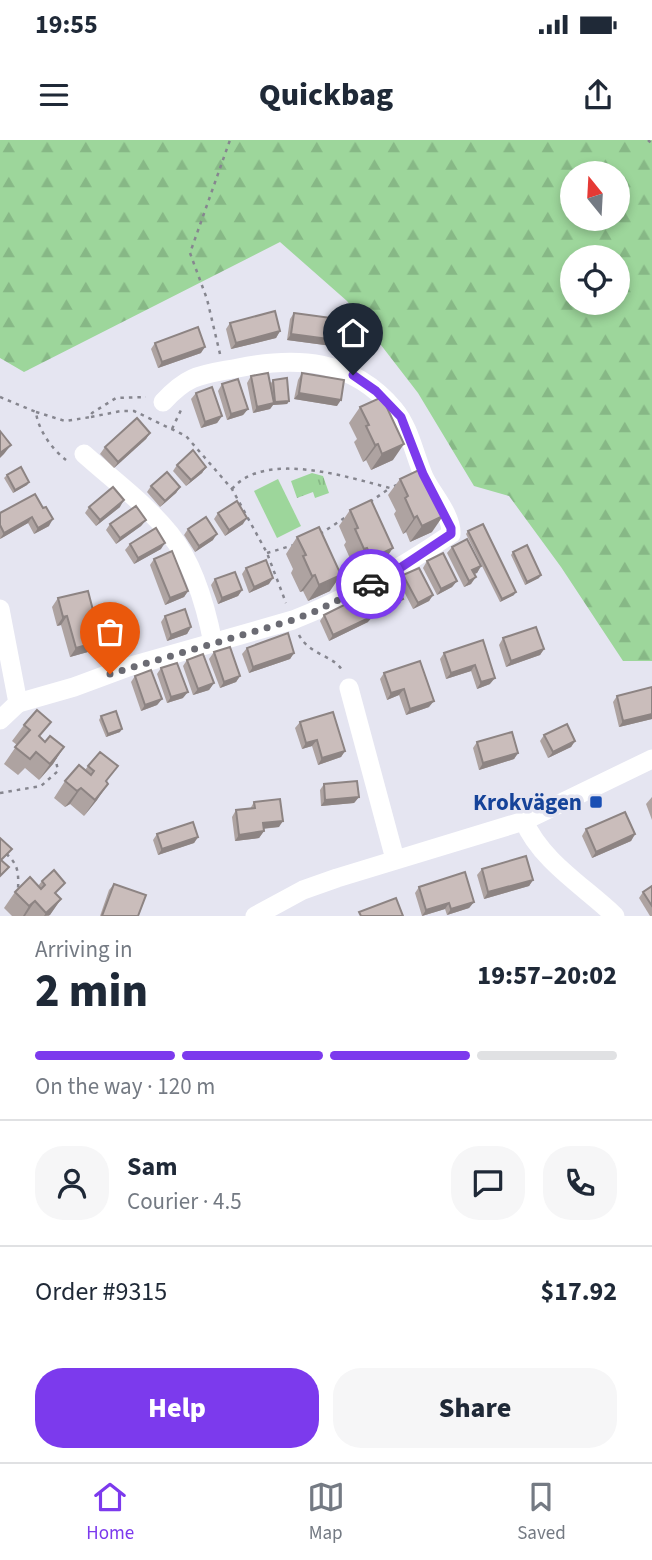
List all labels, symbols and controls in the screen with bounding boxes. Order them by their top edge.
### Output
text: 19:55 [35,6,98,43]
text: Quickbag [259,72,393,118]
icon: menu [35,76,73,114]
icon: share [579,76,617,114]
north arrow [560,161,630,231]
map controls [560,161,630,315]
button: locate [560,245,630,315]
pin [323,303,383,375]
icon: home [334,314,372,352]
courier [336,549,406,619]
icon: car [352,565,390,603]
pin [80,602,140,674]
icon: bag [91,613,129,651]
place label: Krokvägen [473,786,582,819]
marker: Krokvägen [588,794,604,810]
text: Arriving in [35,933,133,966]
text: 19:57–20:02 [477,957,617,994]
text: 2 min [35,959,148,1024]
text: On the way · 120 m [35,1070,215,1103]
button: person [35,1146,109,1220]
button: chat [451,1146,525,1220]
button: phone [543,1146,617,1220]
text: Sam [127,1148,177,1185]
text: Courier · 4.5 [127,1185,242,1218]
text: Order #9315 [35,1273,167,1310]
text: $17.92 [541,1273,617,1310]
button: Help [35,1368,319,1448]
button: Share [333,1368,617,1448]
tab: Home [86,1478,134,1547]
tab: Map [307,1478,345,1547]
tab: Saved [517,1478,566,1547]

